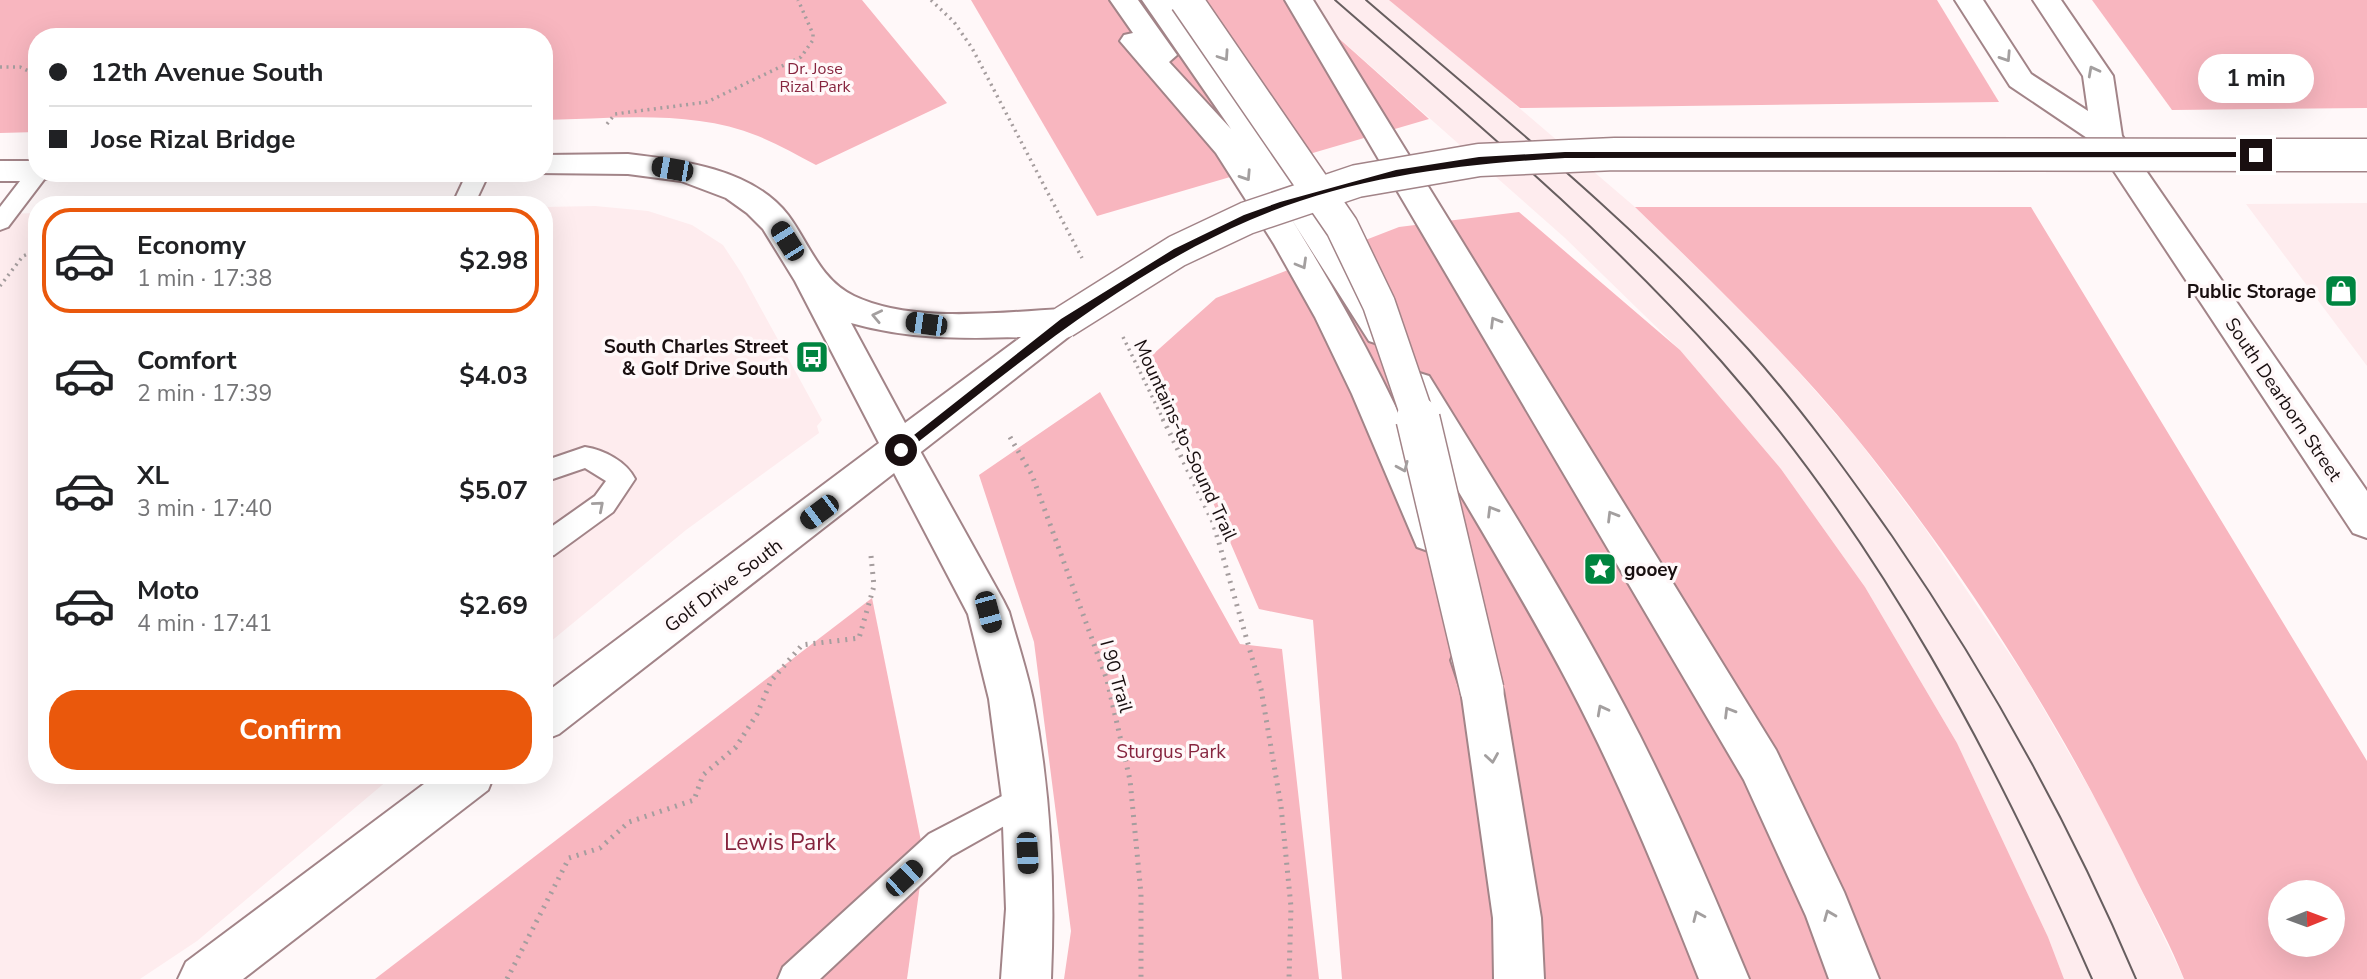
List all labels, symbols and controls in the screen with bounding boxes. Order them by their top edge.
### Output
one-way arrow [1216,48,1228,61]
one-way arrow [1997,50,2010,63]
callout: 1 min [2198,54,2314,102]
text: 12th Avenue South [91,55,324,90]
park label: Dr. Jose Rizal Park [779,58,852,98]
text: 1 min [2226,63,2286,94]
one-way arrow [2088,66,2102,79]
text: Jose Rizal Bridge [91,122,295,157]
route end [2240,139,2272,171]
car [650,155,695,183]
one-way arrow [1238,168,1251,181]
car [767,218,808,264]
text: Economy [137,228,246,263]
icon: car [53,229,116,292]
text: $2.98 [459,243,528,278]
one-way arrow [1294,256,1307,269]
text: 1 min · 17:38 [137,263,272,294]
shop icon: Public Storage [2322,272,2360,310]
place label: Public Storage [2187,279,2316,305]
one-way arrow [871,310,883,325]
car [904,311,949,337]
street label: South Dearborn Street [2219,313,2348,487]
one-way arrow [1490,316,1503,329]
place label: South Charles Street & Golf Drive South [604,334,789,382]
street label: Mountains-to-Sound Trail [1127,336,1243,545]
bus stop icon: South Charles Street & Golf Drive South [793,338,831,376]
text: Comfort [137,343,237,378]
icon: car [53,344,116,407]
text: $4.03 [459,358,528,393]
text: 2 min · 17:39 [137,378,272,409]
route start [885,434,917,466]
text: XL [137,458,169,493]
icon: car [53,459,116,522]
one-way arrow [1395,460,1409,473]
text: $5.07 [459,473,528,508]
car [796,491,843,533]
text: 3 min · 17:40 [137,493,272,524]
one-way arrow [591,502,604,514]
one-way arrow [1487,505,1500,518]
one-way arrow [1608,511,1621,524]
street label: Golf Drive South [659,533,788,639]
place icon: gooey [1581,550,1619,588]
place label: gooey [1624,557,1679,583]
text: Moto [137,573,199,608]
icon: car [53,574,116,637]
text: $2.69 [459,588,528,623]
car [973,589,1004,635]
text: 4 min · 17:41 [137,608,272,639]
street label: I 90 Trail [1093,637,1139,716]
button: Confirm [49,690,532,770]
one-way arrow [1597,704,1610,717]
one-way arrow [1724,706,1737,719]
park label: Sturgus Park [1116,739,1226,765]
one-way arrow [1484,752,1499,764]
park label: Lewis Park [724,827,837,858]
car [1016,831,1039,875]
car [882,856,927,900]
north arrow [2268,880,2345,957]
map controls [2268,880,2345,957]
one-way arrow [1824,910,1838,922]
one-way arrow [1692,911,1706,923]

